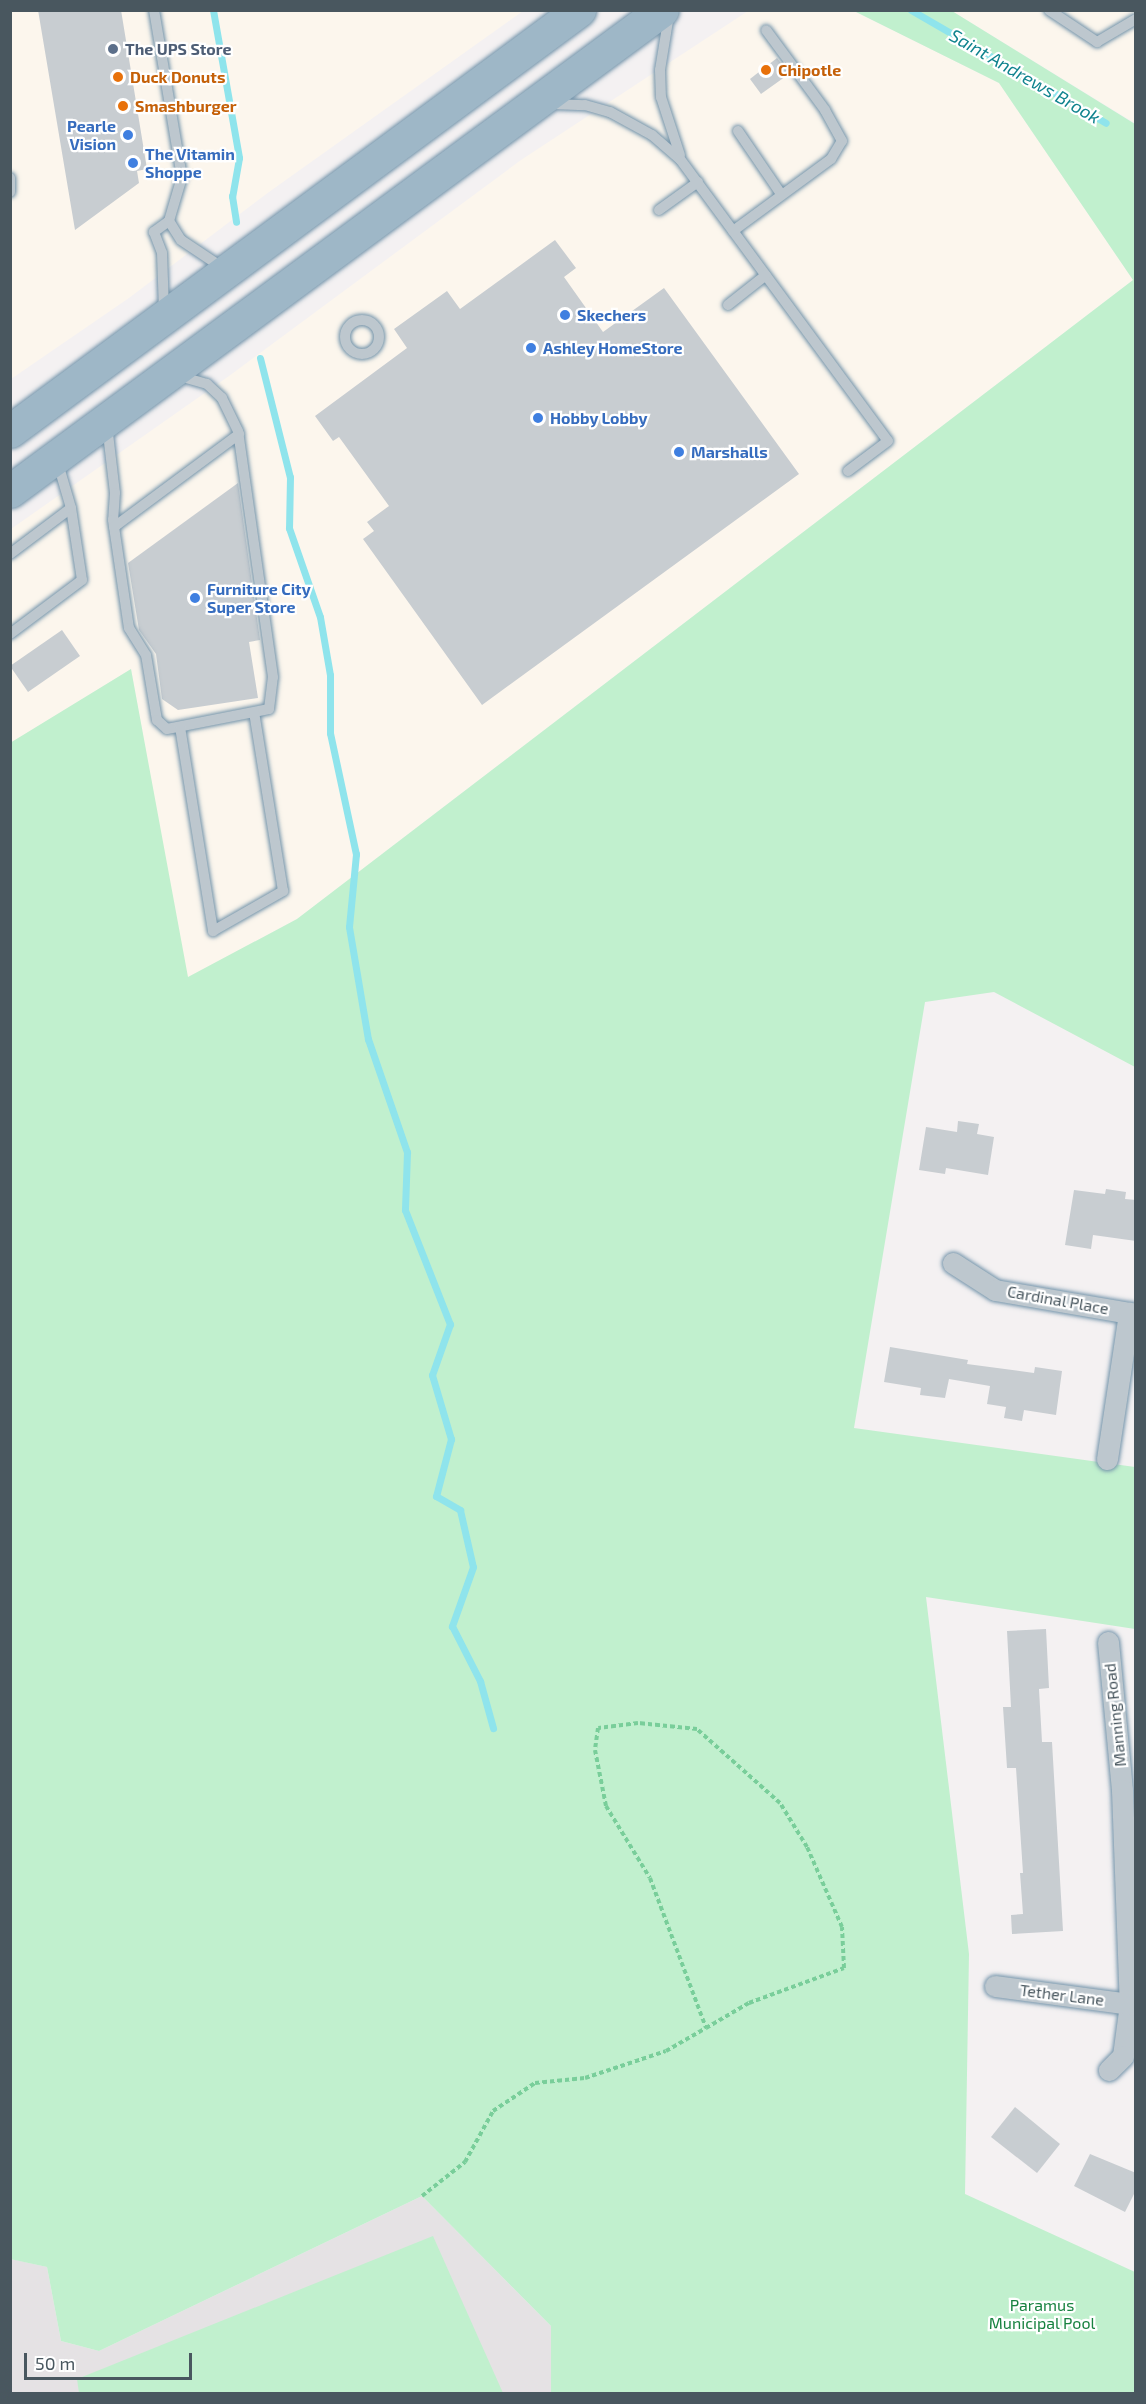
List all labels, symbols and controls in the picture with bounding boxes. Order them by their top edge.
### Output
water label: Saint Andrews Brook [946,24,1104,128]
place label: The UPS Store [125,39,231,59]
marker: The UPS Store [106,42,120,56]
place label: Chipotle [778,60,841,80]
marker: Chipotle [759,63,773,77]
place label: Duck Donuts [130,67,225,87]
marker: Duck Donuts [111,70,125,84]
place label: Smashburger [135,96,237,116]
marker: Smashburger [116,99,130,113]
place label: Pearle Vision [67,116,116,154]
marker: Pearle Vision [121,128,135,142]
place label: The Vitamin Shoppe [145,144,235,182]
marker: The Vitamin Shoppe [126,156,140,170]
place label: Skechers [577,305,646,325]
marker: Skechers [558,308,572,322]
place label: Ashley HomeStore [543,338,683,358]
marker: Ashley HomeStore [524,341,538,355]
place label: Hobby Lobby [550,408,648,428]
marker: Hobby Lobby [531,411,545,425]
place label: Marshalls [691,442,768,462]
marker: Marshalls [672,445,686,459]
place label: Furniture City Super Store [207,579,311,617]
marker: Furniture City Super Store [188,591,202,605]
street label: Cardinal Place [1006,1282,1110,1318]
street label: Manning Road [1100,1662,1130,1768]
street label: Tether Lane [1019,1980,1105,2010]
park label: Paramus Municipal Pool [989,2295,1095,2333]
scale bar [27,2341,195,2379]
text: 50 m [35,2352,75,2374]

